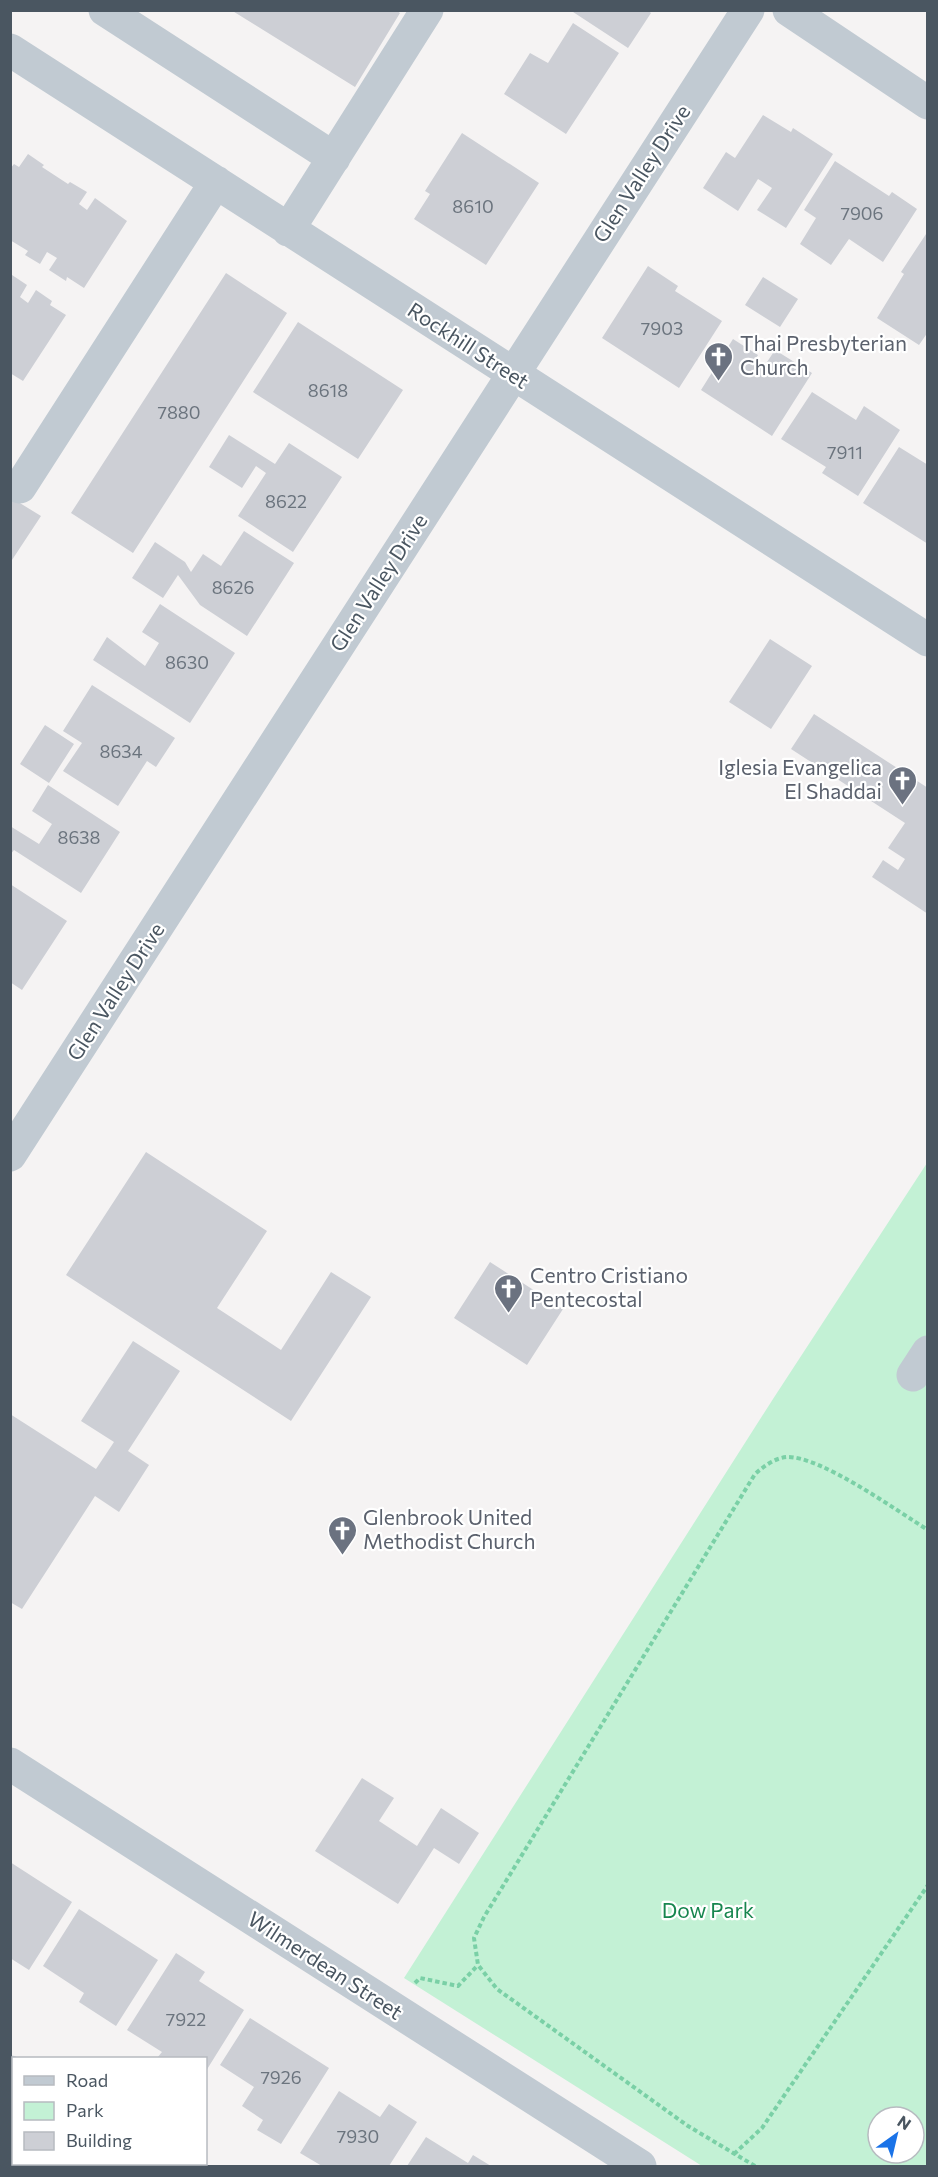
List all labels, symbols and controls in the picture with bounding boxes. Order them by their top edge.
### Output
street label: Glen Valley Drive [587,100,695,247]
house number: 8610 [452,195,494,217]
house number: 7906 [840,202,884,224]
street label: Rockhill Street [404,296,534,393]
house number: 7903 [641,317,683,339]
place label: Thai Presbyterian Church [740,330,907,379]
church icon: Thai Presbyterian Church [703,340,735,382]
house number: 8618 [308,379,348,401]
house number: 7880 [157,401,201,423]
house number: 7911 [827,441,863,463]
house number: 8622 [265,490,307,512]
street label: Glen Valley Drive [324,509,432,656]
house number: 8626 [212,576,254,598]
house number: 8630 [165,651,209,673]
house number: 8634 [100,740,143,762]
place label: Iglesia Evangelica El Shaddai [718,754,882,803]
church icon: Iglesia Evangelica El Shaddai [887,764,919,806]
house number: 8638 [58,826,101,848]
street label: Glen Valley Drive [61,918,169,1065]
place label: Centro Cristiano Pentecostal [530,1262,688,1311]
church icon: Centro Cristiano Pentecostal [493,1272,525,1314]
place label: Glenbrook United Methodist Church [363,1504,535,1553]
church icon: Glenbrook United Methodist Church [326,1514,358,1556]
park label: Dow Park [662,1897,754,1922]
street label: Wilmerdean Street [244,1905,408,2024]
house number: 7922 [166,2008,206,2030]
legend [12,2057,207,2165]
house number: 7926 [260,2066,302,2088]
text: Road [66,2069,108,2091]
text: Park [66,2099,104,2121]
north arrow [866,2105,926,2165]
text: N [894,2111,915,2133]
house number: 7930 [337,2125,379,2147]
text: Building [66,2129,132,2151]

